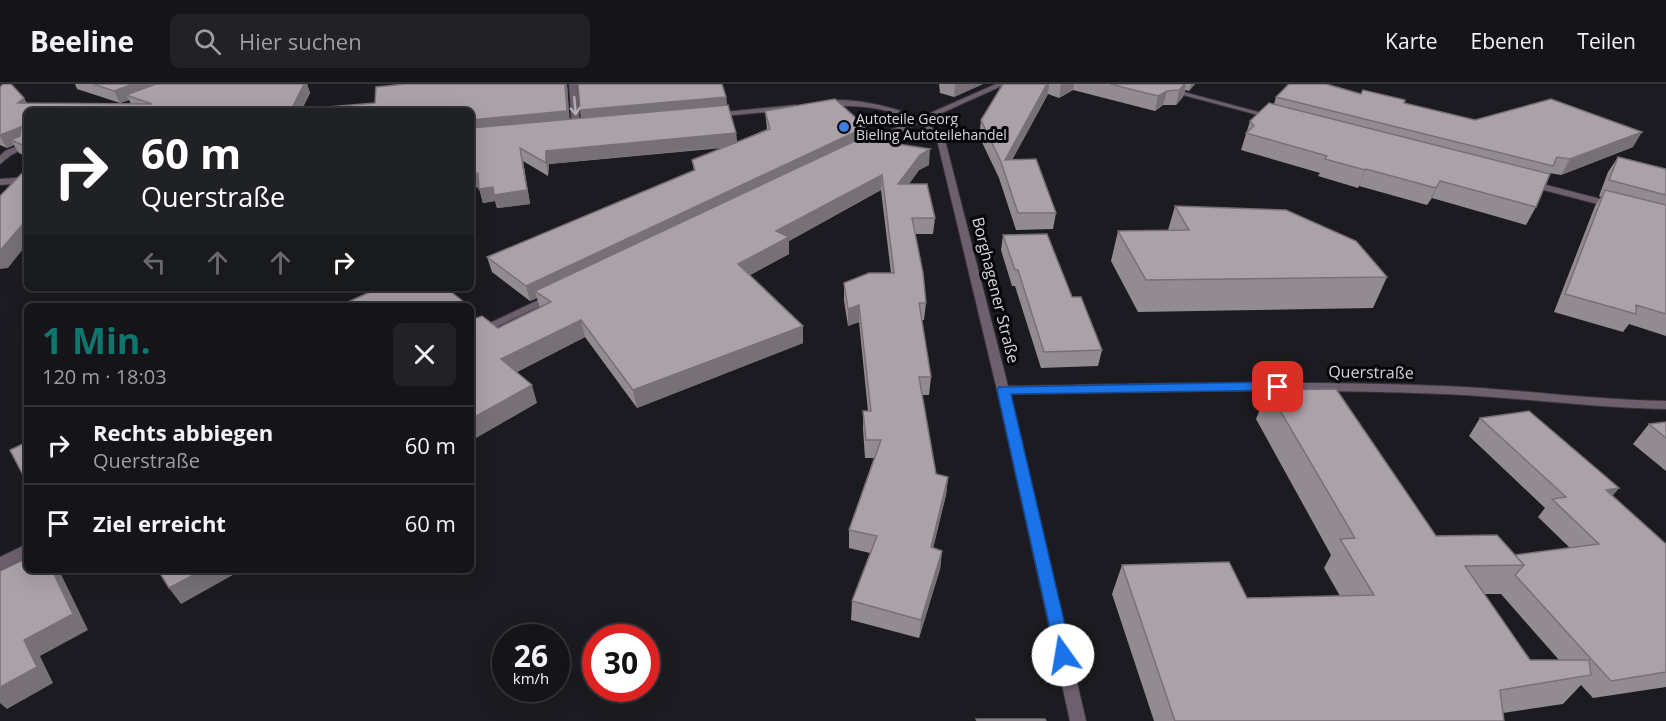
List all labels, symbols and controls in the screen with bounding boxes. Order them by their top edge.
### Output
search box [170,14,590,68]
text: Beeline [30,22,134,60]
icon: search [191,25,224,58]
text: Hier suchen [239,26,362,56]
text: Karte [1385,27,1438,55]
text: Ebenen [1471,27,1544,55]
text: Teilen [1577,27,1636,55]
one-way arrow [569,95,580,115]
place label: Autoteile Georg Bieling Autoteilehandel [856,109,1007,144]
marker: Autoteile Georg Bieling Autoteilehandel [837,120,851,134]
text: 60 m [141,124,241,181]
icon: right [42,132,120,210]
text: Querstraße [141,178,285,215]
street label: Borghagener Straße [967,215,1025,365]
icon: left [138,246,171,279]
icon: ahead [201,246,234,279]
icon: ahead [264,246,297,279]
icon: right [327,246,360,279]
text: 1 Min. [42,316,151,365]
button: close [393,323,456,386]
street label: Querstraße [1328,360,1414,384]
pin [1252,361,1303,412]
text: 120 m · 18:03 [42,363,167,390]
icon: arrive [1261,370,1294,403]
text: Rechts abbiegen [93,417,273,447]
icon: right [42,429,75,462]
text: 60 m [405,430,456,460]
text: Querstraße [93,447,200,474]
icon: arrive [42,507,75,540]
text: Ziel erreicht [93,508,226,538]
text: 60 m [405,508,456,538]
position arrow [1031,623,1095,687]
speed limit sign: 30 [582,624,660,702]
text: 26 [514,635,548,676]
text: km/h [513,668,549,688]

